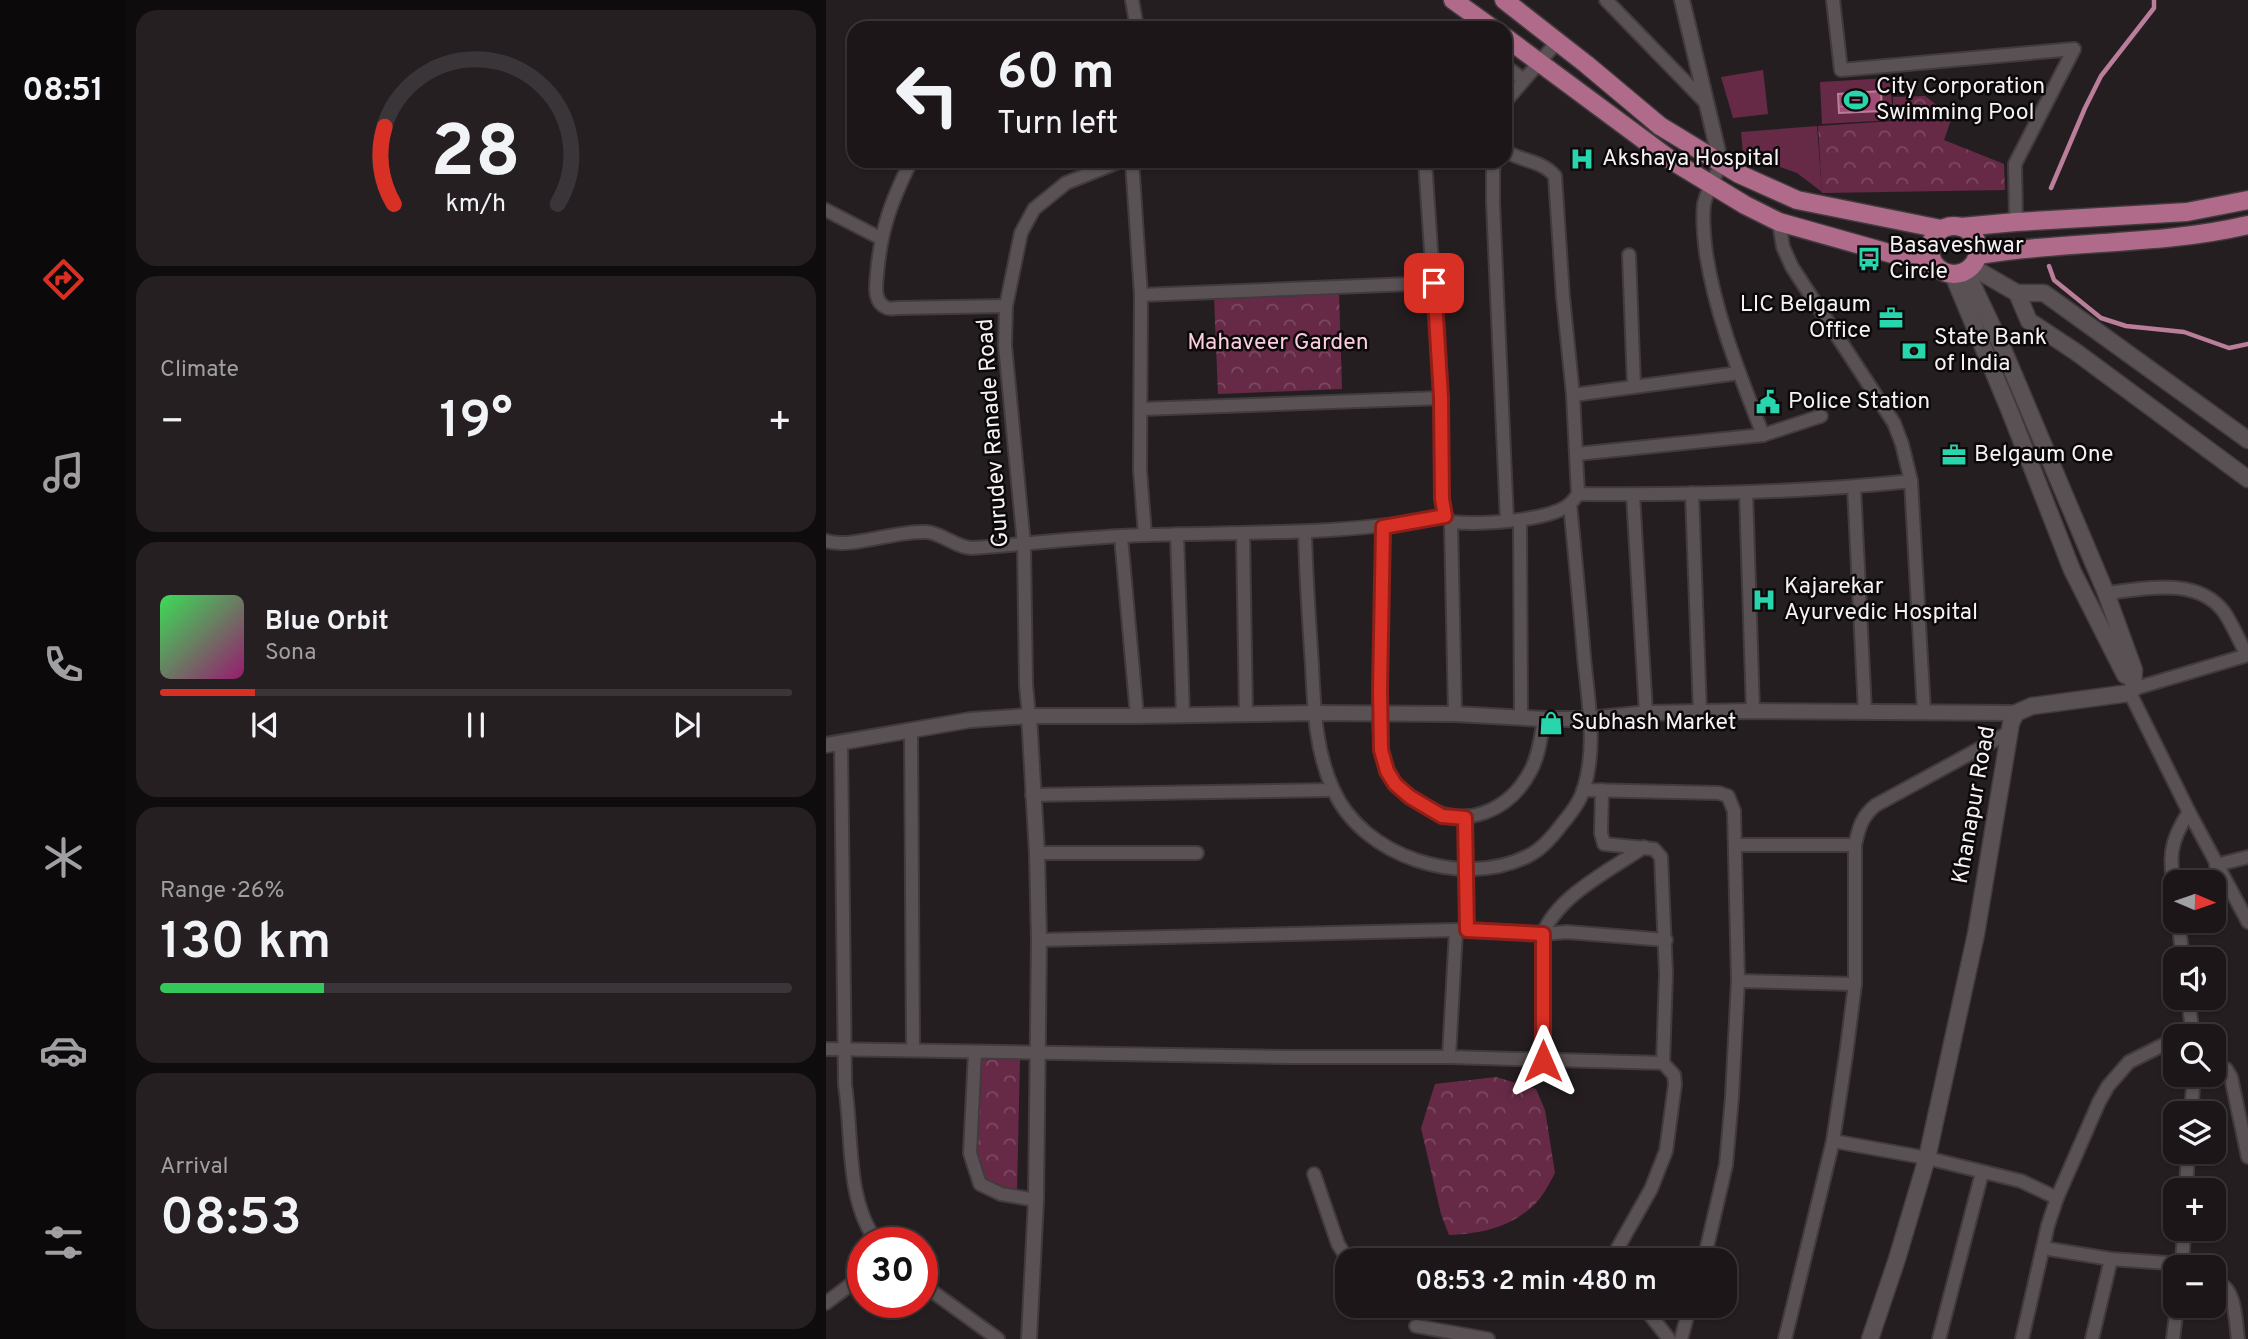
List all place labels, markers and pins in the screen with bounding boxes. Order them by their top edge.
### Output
place label: City Corporation Swimming Pool [1876,73,2045,128]
sports icon: City Corporation Swimming Pool [1842,86,1870,114]
hospital icon: Akshaya Hospital [1568,145,1596,173]
place label: Akshaya Hospital [1602,145,1779,174]
place label: Basaveshwar Circle [1889,232,2024,287]
bus stop icon: Basaveshwar Circle [1855,245,1883,273]
pin [1404,253,1464,313]
place label: LIC Belgaum Office [1740,291,1871,346]
office icon: LIC Belgaum Office [1877,304,1905,332]
place label: State Bank of India [1934,324,2047,379]
bank icon: State Bank of India [1900,337,1928,365]
public building icon: Police Station [1754,388,1782,416]
place label: Police Station [1788,388,1930,417]
office icon: Belgaum One [1940,441,1968,469]
place label: Belgaum One [1974,441,2113,470]
place label: Kajarekar Ayurvedic Hospital [1784,573,1978,628]
hospital icon: Kajarekar Ayurvedic Hospital [1750,586,1778,614]
shop icon: Subhash Market [1537,709,1565,737]
place label: Subhash Market [1571,709,1736,738]

